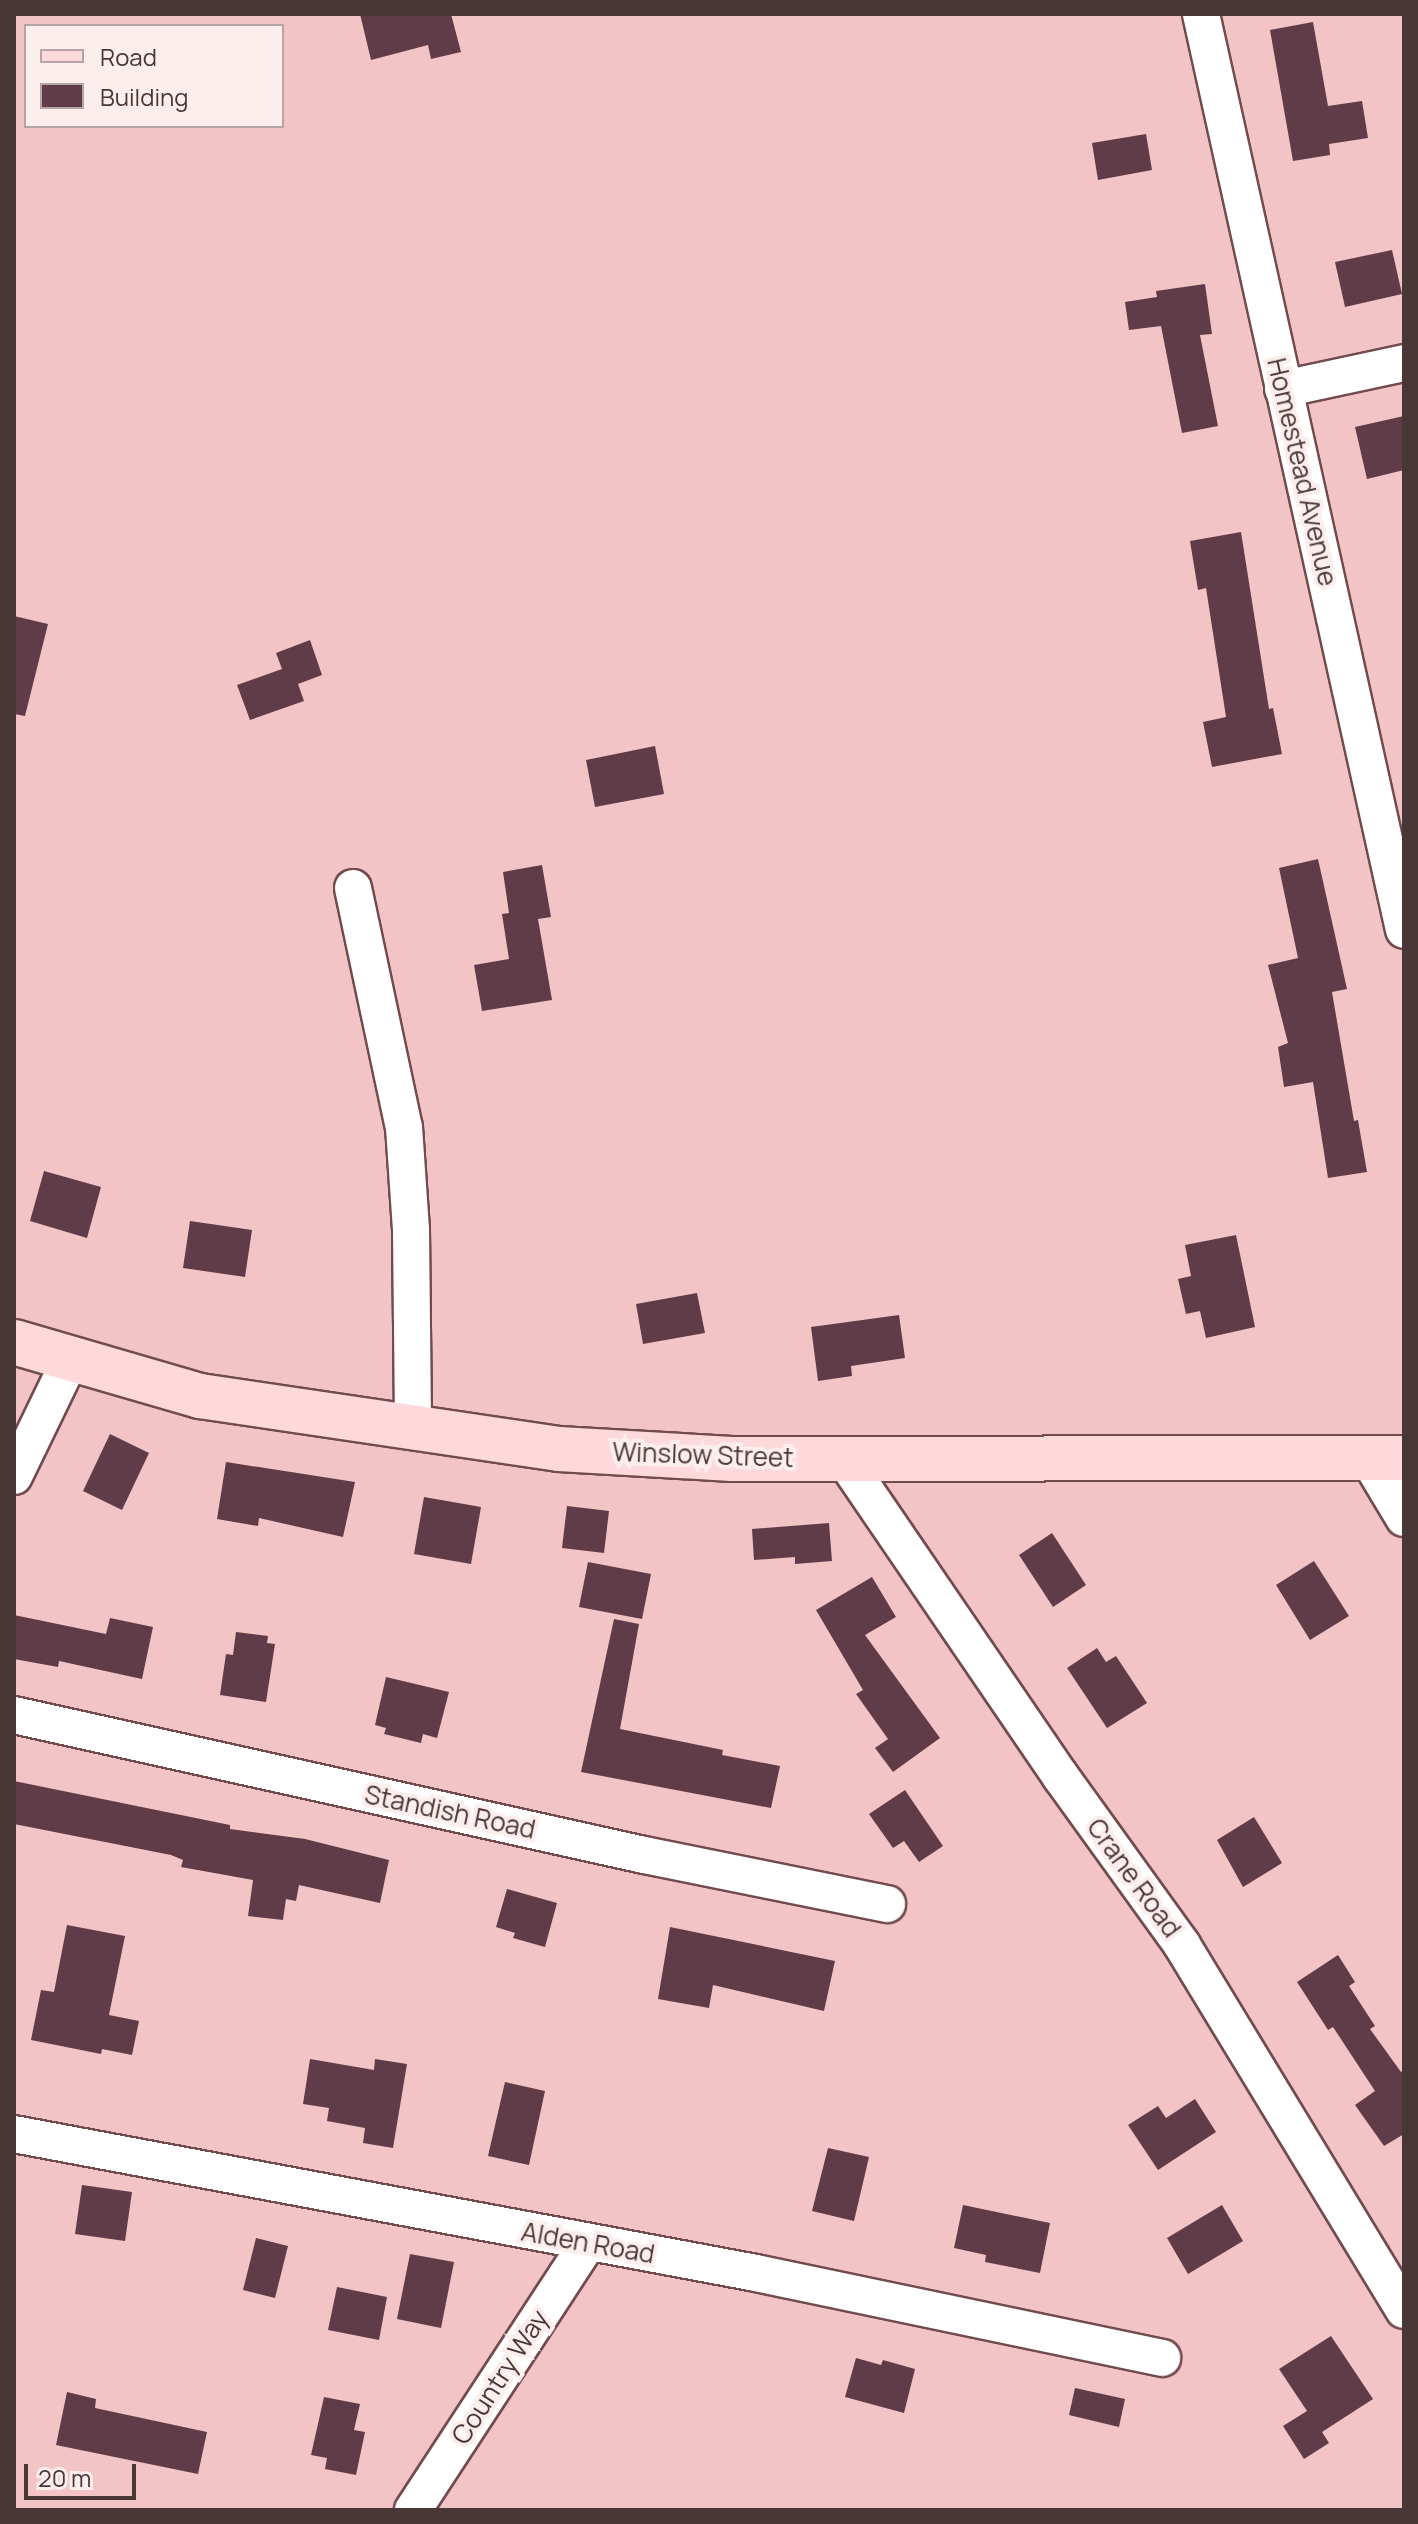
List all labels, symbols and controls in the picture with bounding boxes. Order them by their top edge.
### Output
legend [24,24,284,128]
text: Road [100,40,157,73]
text: Building [100,80,188,113]
street label: Homestead Avenue [1261,355,1343,589]
street label: Winslow Street [612,1436,794,1474]
street label: Standish Road [362,1779,538,1845]
street label: Crane Road [1080,1812,1188,1944]
street label: Alden Road [519,2216,657,2270]
street label: Country Way [445,2304,555,2450]
scale bar [28,2448,140,2498]
text: 20 m [38,2461,91,2494]

